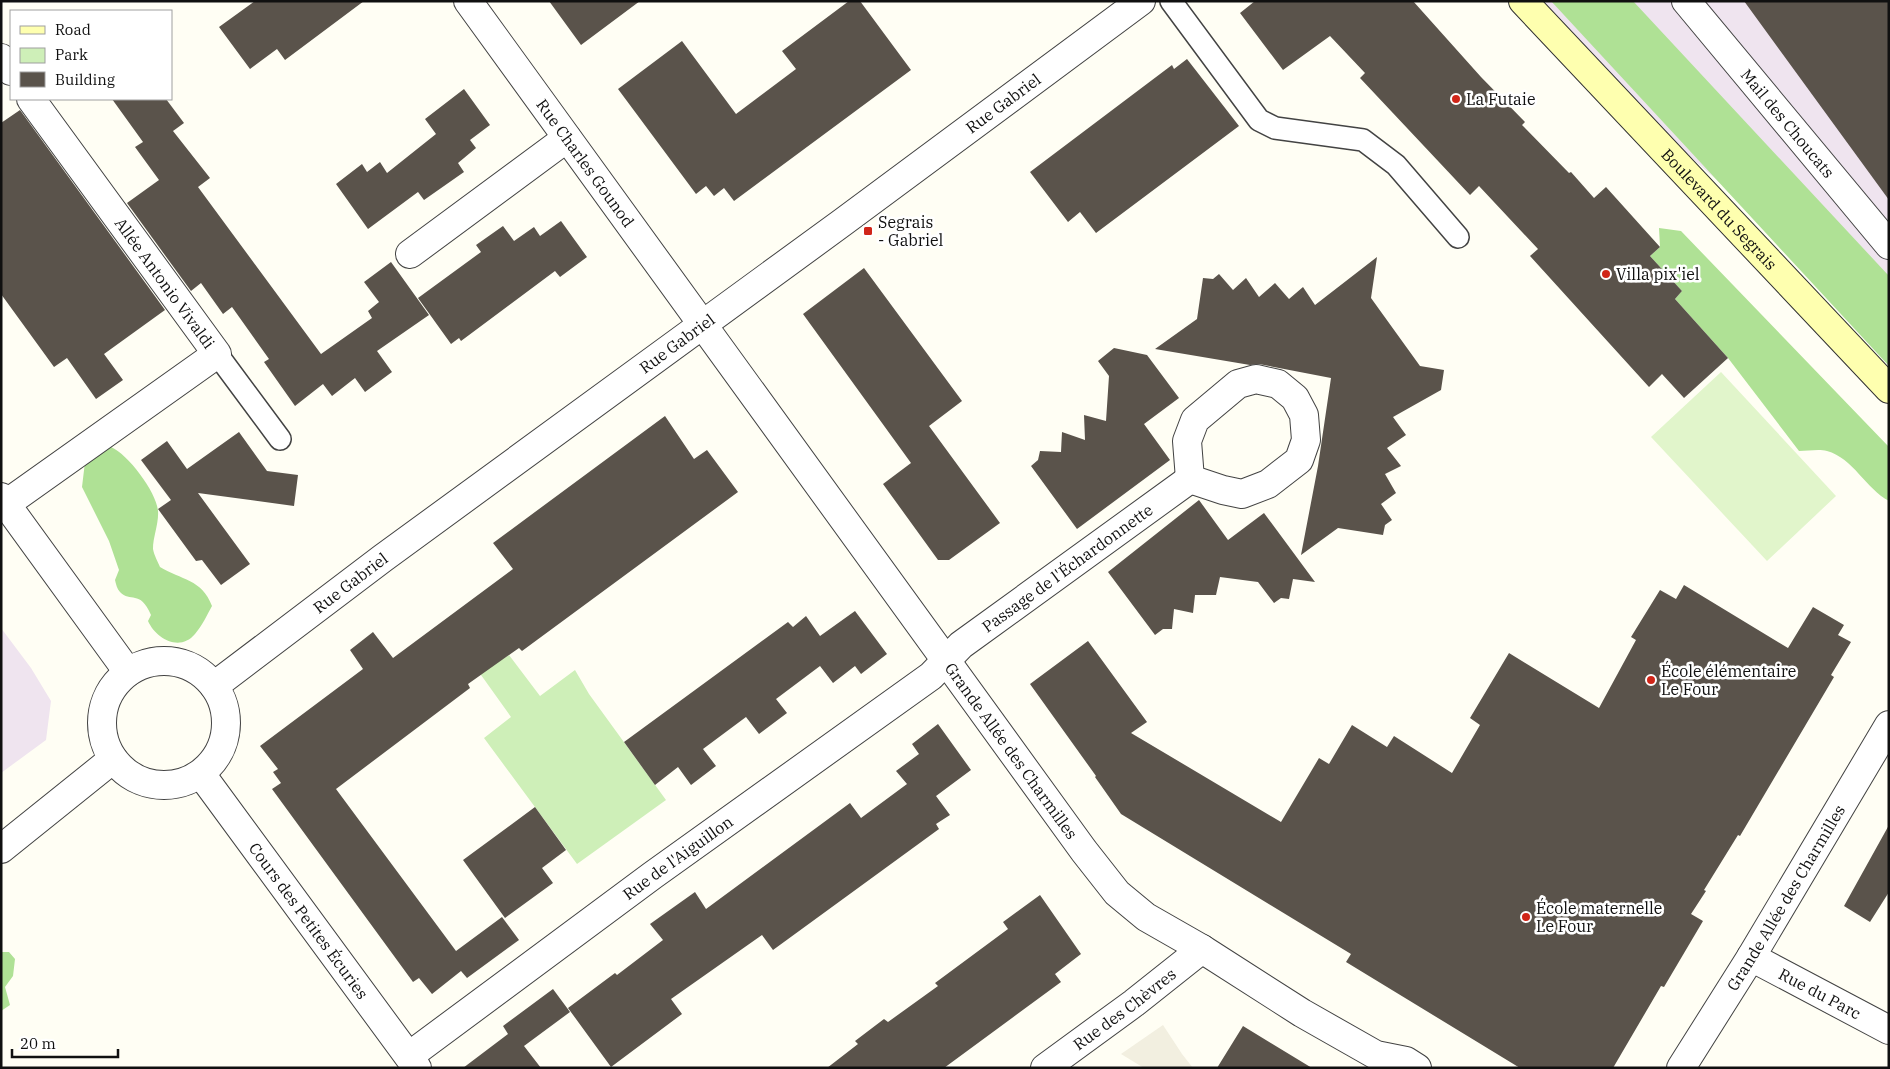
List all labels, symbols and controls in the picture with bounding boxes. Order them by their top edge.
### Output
legend [10,10,172,100]
text: Road [55,20,91,39]
text: Park [55,45,88,64]
street label: Mail des Choucats [1737,65,1839,182]
street label: Rue Gabriel [962,69,1045,138]
text: Building [55,70,115,89]
place label: La Futaie [1466,89,1535,109]
marker: La Futaie [1450,93,1462,105]
street label: Rue Charles Gounod [532,95,639,231]
street label: Boulevard du Segrais [1657,144,1781,274]
place label: Segrais - Gabriel [878,212,944,250]
street label: Allée Antonio Vivaldi [111,214,219,352]
marker: Segrais - Gabriel [862,225,874,237]
place label: Villa pix'iel [1616,264,1700,284]
marker: Villa pix'iel [1600,268,1612,280]
street label: Rue Gabriel [635,309,719,377]
street label: Passage de l'Échardonnette [978,499,1156,637]
street label: Rue Gabriel [309,548,392,617]
street label: Grande Allée des Charmilles [941,659,1082,843]
place label: École élémentaire Le Four [1661,660,1796,699]
marker: École élémentaire Le Four [1645,674,1657,686]
street label: Grande Allée des Charmilles [1722,801,1849,994]
street label: Rue de l'Aiguillon [619,811,737,904]
street label: Cours des Petites Écuries [245,839,373,1003]
place label: École maternelle Le Four [1536,897,1662,936]
marker: École maternelle Le Four [1520,911,1532,923]
street label: Rue des Chèvres [1069,964,1180,1054]
street label: Rue du Parc [1775,964,1864,1023]
scale bar [12,1026,119,1058]
text: 20 m [20,1034,56,1053]

